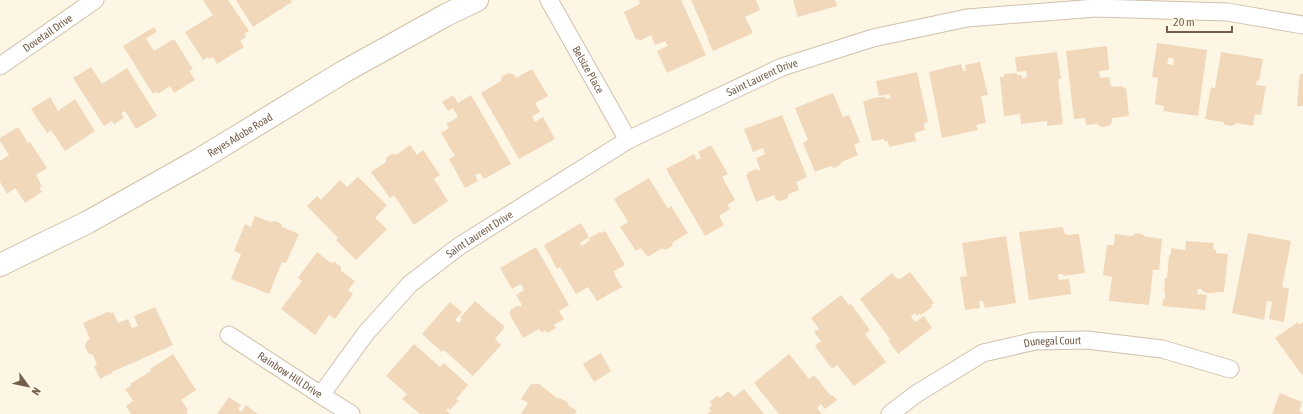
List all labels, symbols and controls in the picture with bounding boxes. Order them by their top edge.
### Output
scale bar [1167,8,1232,34]
street label: Dovetail Drive [21,12,75,54]
text: 20 m [1173,15,1195,29]
street label: Belsize Place [570,44,606,95]
street label: Saint Laurent Drive [725,56,799,98]
street label: Reyes Adobe Road [205,111,274,159]
street label: Saint Laurent Drive [444,208,515,260]
street label: Dunegal Court [1022,334,1081,349]
street label: Rainbow Hill Drive [256,349,325,400]
north arrow [8,366,48,406]
text: N [30,385,43,397]

